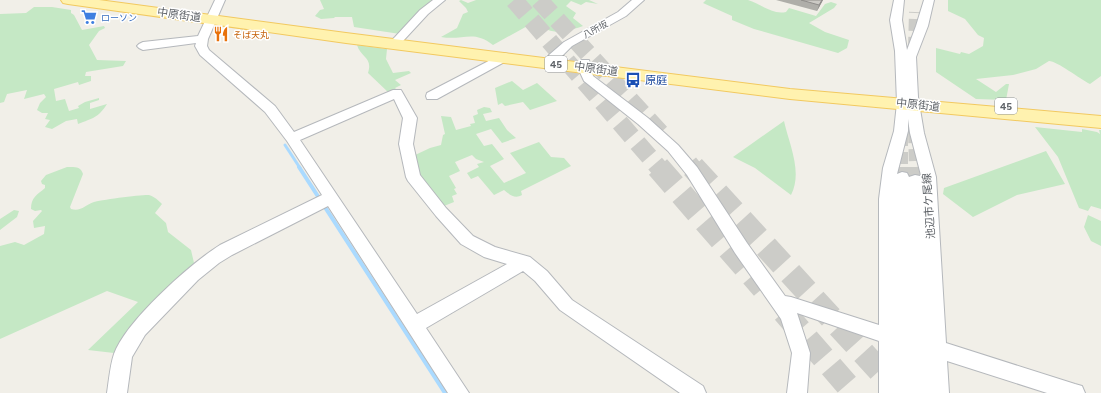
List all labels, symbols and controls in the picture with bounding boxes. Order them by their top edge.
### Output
street label: 中原街道 [156,6,202,24]
supermarket icon: ローソン [80,8,98,26]
place label: ローソン [101,12,137,23]
street label: 八所坂 [581,18,609,40]
restaurant icon: そば天丸 [212,25,230,43]
place label: そば天丸 [233,29,269,40]
road number: 45 [545,56,567,72]
street label: 中原街道 [573,60,619,78]
bus stop icon: 原庭 [624,71,642,89]
place label: 原庭 [645,74,667,87]
street label: 中原街道 [895,96,941,114]
road number: 45 [995,98,1017,114]
street label: 池辺市ケ尾線 [920,173,938,239]

